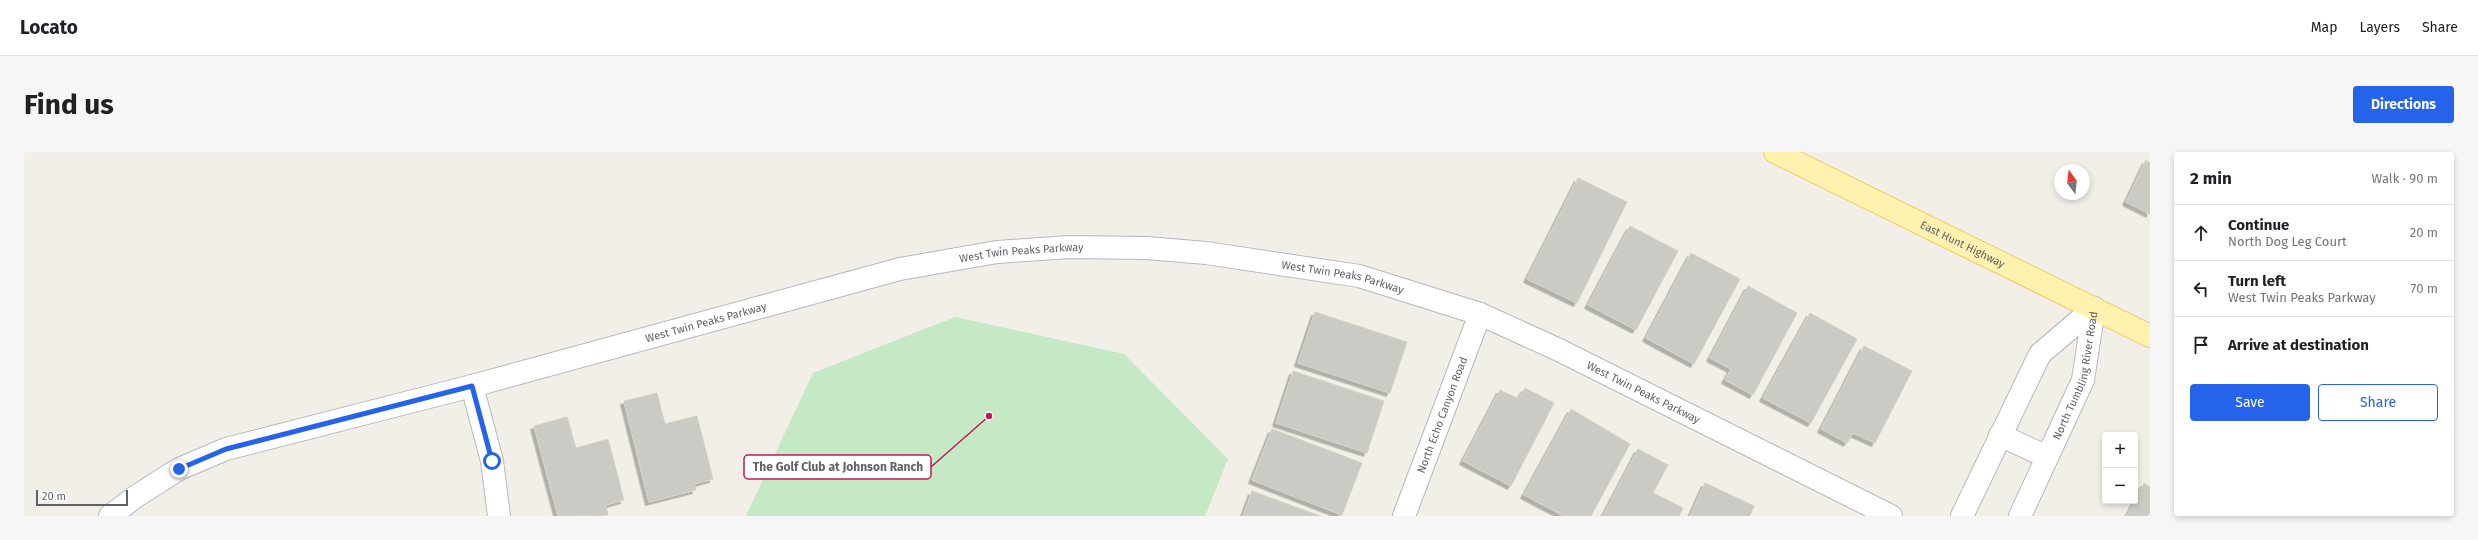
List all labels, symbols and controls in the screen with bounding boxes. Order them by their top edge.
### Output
text: Locato [20,16,78,39]
text: Map [2311,19,2337,36]
text: Layers [2359,19,2400,36]
text: Share [2422,19,2458,36]
button: Directions [2353,86,2454,123]
text: Find us [24,88,114,121]
north arrow [2054,164,2090,200]
text: 2 min [2190,168,2232,189]
text: Walk · 90 m [2372,171,2438,186]
text: Continue [2228,216,2289,234]
street label: East Hunt Highway [1918,218,2008,271]
icon: ahead [2190,222,2212,244]
text: 20 m [2410,225,2438,240]
text: North Dog Leg Court [2228,234,2347,249]
street label: West Twin Peaks Parkway [958,240,1084,265]
street label: West Twin Peaks Parkway [1281,258,1406,296]
text: Turn left [2228,272,2286,290]
icon: left [2190,278,2212,300]
text: 70 m [2411,281,2438,296]
text: West Twin Peaks Parkway [2228,290,2376,305]
street label: West Twin Peaks Parkway [644,299,768,345]
street label: North Tumbling River Road [2050,311,2100,442]
icon: arrive [2190,334,2212,356]
text: Arrive at destination [2228,336,2369,354]
street label: North Echo Canyon Road [1414,355,1470,475]
street label: West Twin Peaks Parkway [1585,358,1703,426]
button: Save [2190,384,2310,421]
button: Share [2318,384,2438,421]
map controls [2102,432,2138,504]
button: + [2102,432,2138,468]
route start [483,452,501,470]
callout: The Golf Club at Johnson Ranch [744,455,931,479]
route end [170,460,188,478]
text: The Golf Club at Johnson Ranch [753,460,923,474]
button: − [2102,468,2138,504]
scale bar [36,488,128,507]
text: 20 m [42,490,66,503]

